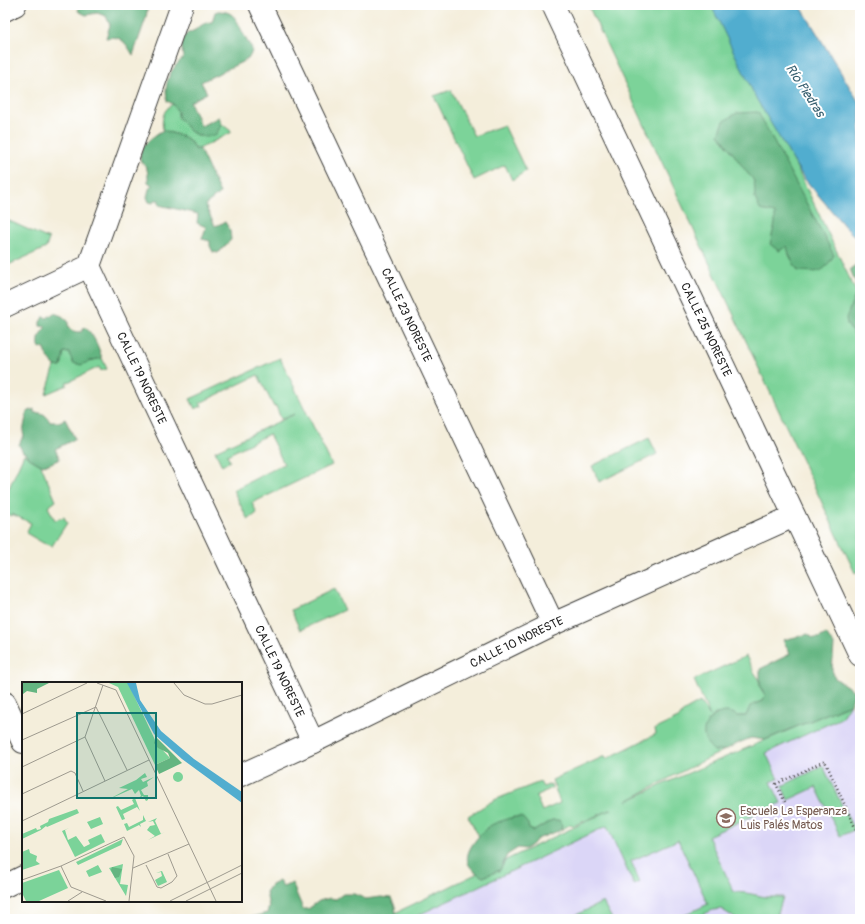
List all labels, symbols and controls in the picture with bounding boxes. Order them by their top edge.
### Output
water label: Río Piedras [782,61,829,122]
street label: CALLE 23 NORESTE [378,266,435,365]
street label: CALLE 25 NORESTE [677,280,735,379]
street label: CALLE 19 NORESTE [113,330,169,427]
street label: CALLE 10 NORESTE [468,613,566,672]
street label: CALLE 19 NORESTE [251,623,307,720]
inset map [22,682,242,902]
place label: Escuela La Esperanza Luis Palés Matos [740,804,847,833]
school or university icon: Escuela La Esperanza Luis Palés Matos [715,807,737,829]

